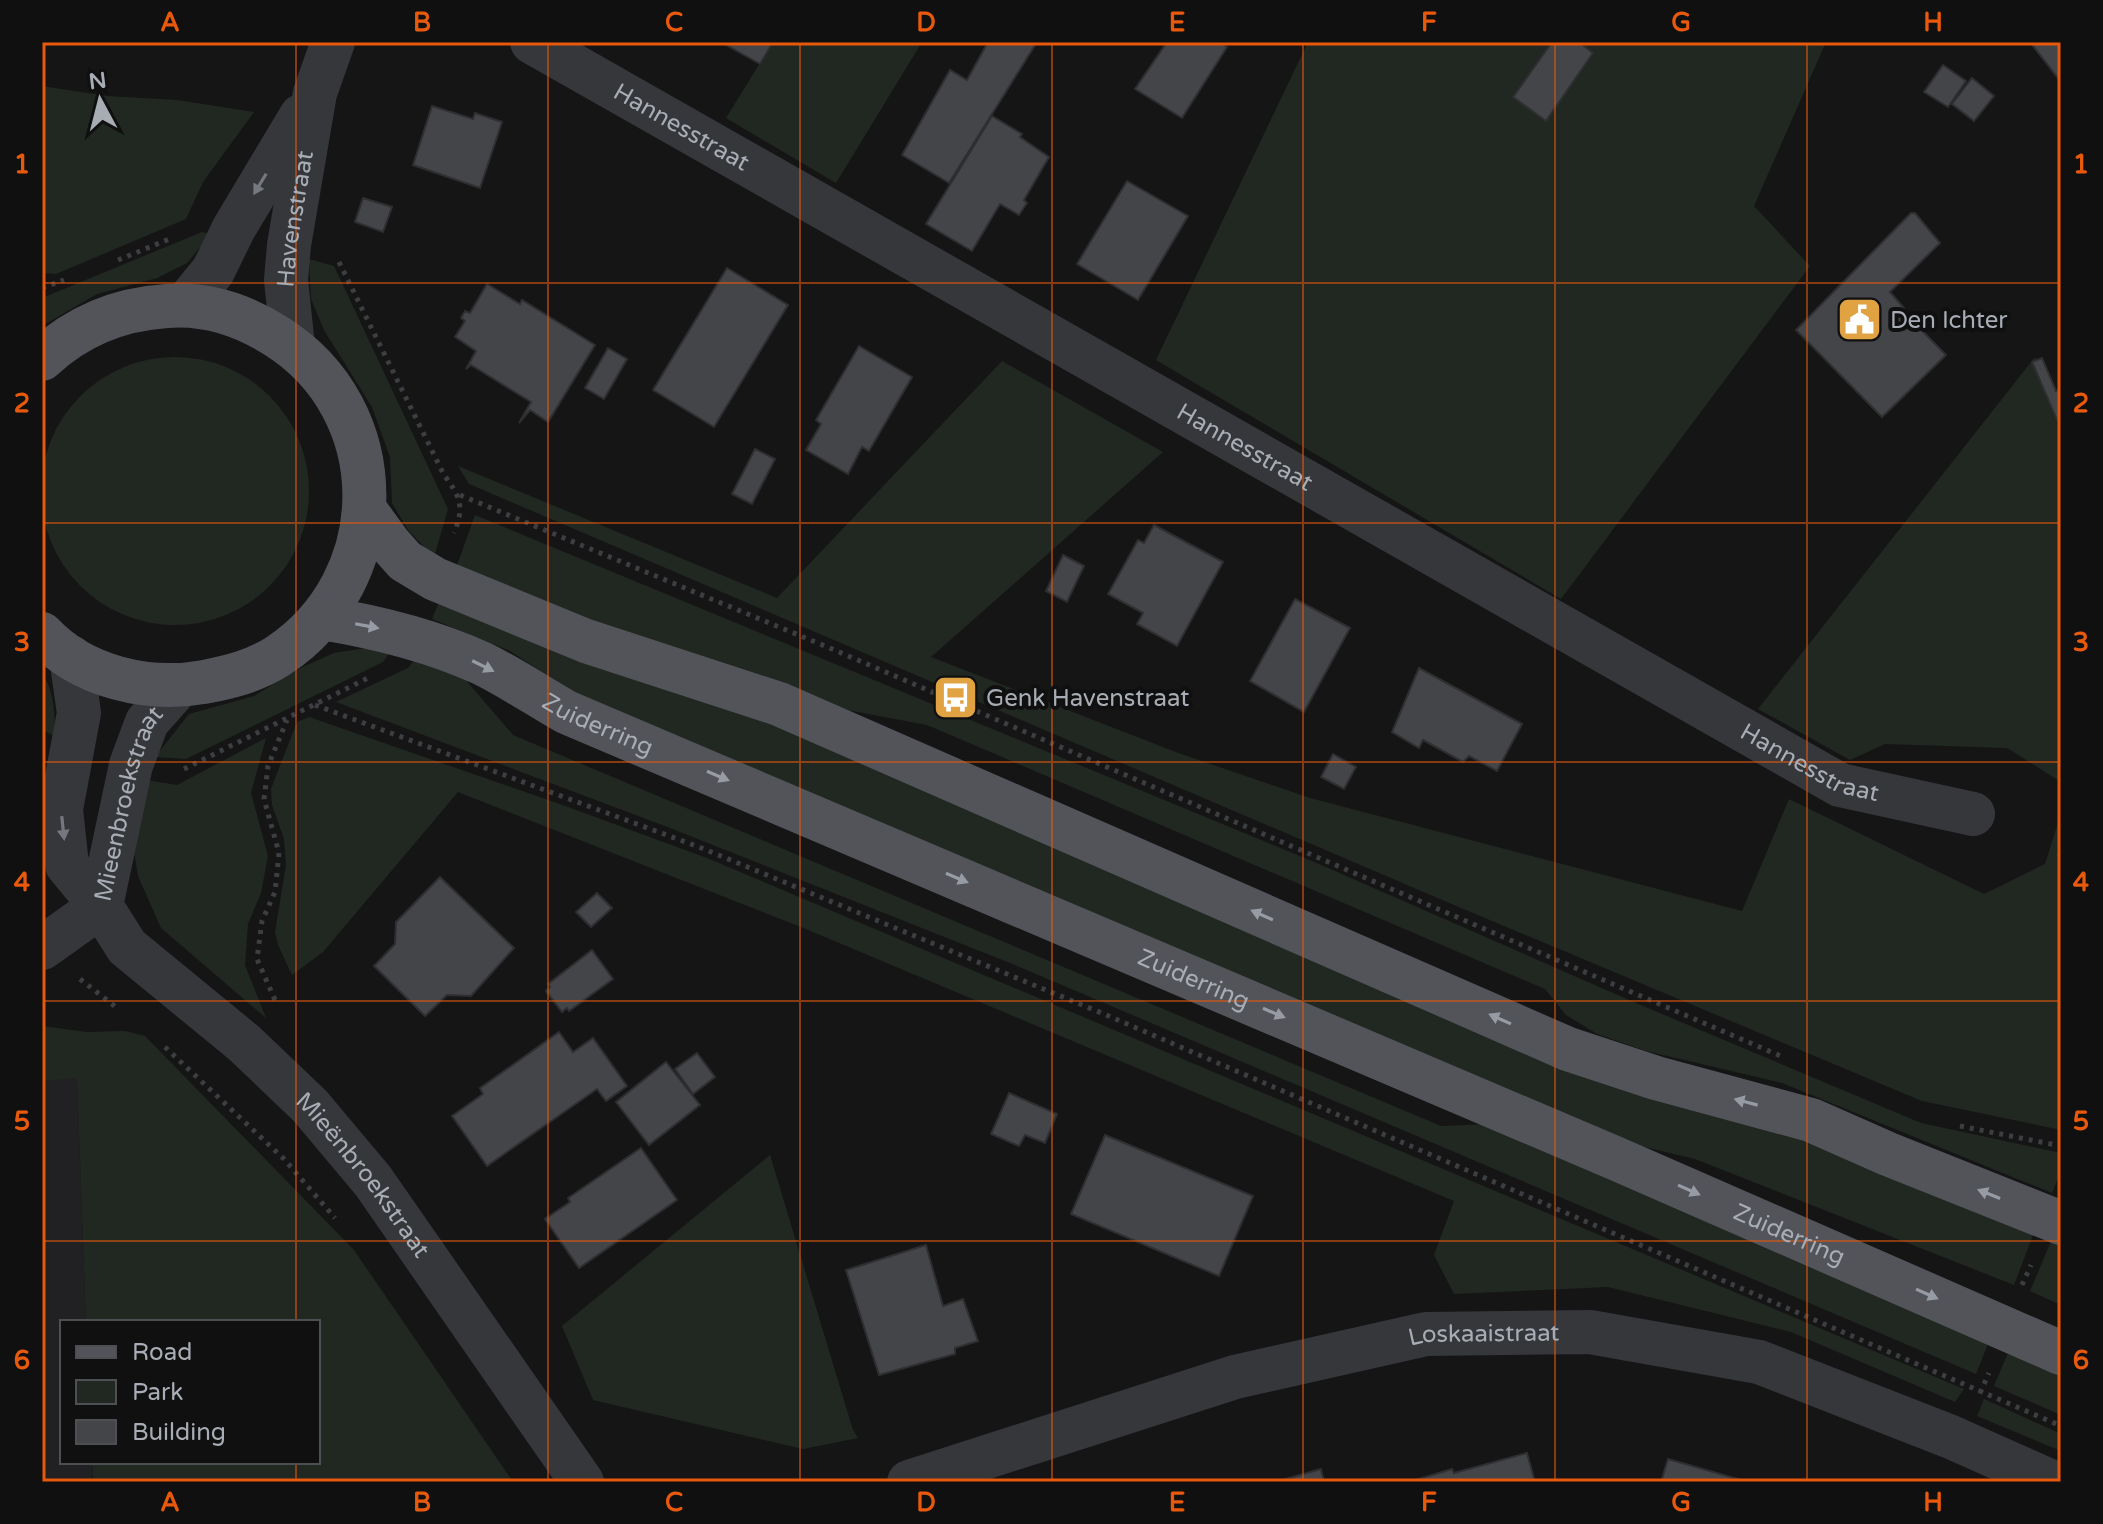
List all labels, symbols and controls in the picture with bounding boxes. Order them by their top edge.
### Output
text: A [160,7,180,38]
text: B [413,7,431,38]
text: C [665,7,683,38]
text: D [916,7,936,38]
text: E [1169,7,1185,38]
text: F [1421,7,1437,38]
text: G [1671,7,1691,38]
text: H [1923,7,1943,38]
north arrow [60,60,140,140]
text: N [87,67,108,95]
street label: Hannesstraat [608,77,755,177]
street label: Havenstraat [271,148,319,289]
text: 1 [14,149,30,180]
text: 1 [2073,149,2089,180]
one-way arrow [254,173,268,195]
public building icon: Den Ichter [1835,296,1883,344]
place label: Den Ichter [1890,306,2008,335]
text: 2 [14,388,30,419]
text: 2 [2073,388,2089,419]
street label: Hannesstraat [1172,397,1318,497]
one-way arrow [355,620,380,632]
text: 3 [14,627,30,658]
text: 3 [2073,627,2089,658]
one-way arrow [472,659,495,673]
bus stop icon: Genk Havenstraat [931,674,979,722]
place label: Genk Havenstraat [986,684,1189,713]
street label: Zuiderring [537,687,658,762]
street label: Mieenbroekstraat [88,700,169,904]
street label: Hannesstraat [1735,717,1882,808]
one-way arrow [706,770,730,783]
one-way arrow [57,816,70,841]
text: 4 [14,867,30,898]
text: 4 [2073,867,2089,898]
one-way arrow [945,872,969,885]
one-way arrow [1250,908,1274,921]
street label: Zuiderring [1133,942,1254,1016]
one-way arrow [1262,1006,1286,1019]
one-way arrow [1488,1012,1512,1026]
street label: Mieënbroekstraat [290,1086,436,1263]
one-way arrow [1734,1095,1758,1108]
text: 5 [14,1106,30,1137]
text: 5 [2073,1106,2089,1137]
one-way arrow [1677,1183,1700,1197]
one-way arrow [1977,1188,2001,1201]
street label: Zuiderring [1729,1197,1850,1271]
one-way arrow [1915,1288,1938,1301]
street label: Loskaaistraat [1405,1318,1560,1352]
legend [60,1320,320,1464]
text: Road [132,1338,192,1367]
text: 6 [14,1345,30,1376]
text: 6 [2073,1345,2089,1376]
text: Park [132,1378,183,1407]
text: Building [132,1418,226,1447]
text: A [160,1487,180,1518]
text: B [413,1487,431,1518]
text: C [665,1487,683,1518]
text: D [916,1487,936,1518]
text: E [1169,1487,1185,1518]
text: F [1421,1487,1437,1518]
text: G [1671,1487,1691,1518]
text: H [1923,1487,1943,1518]

